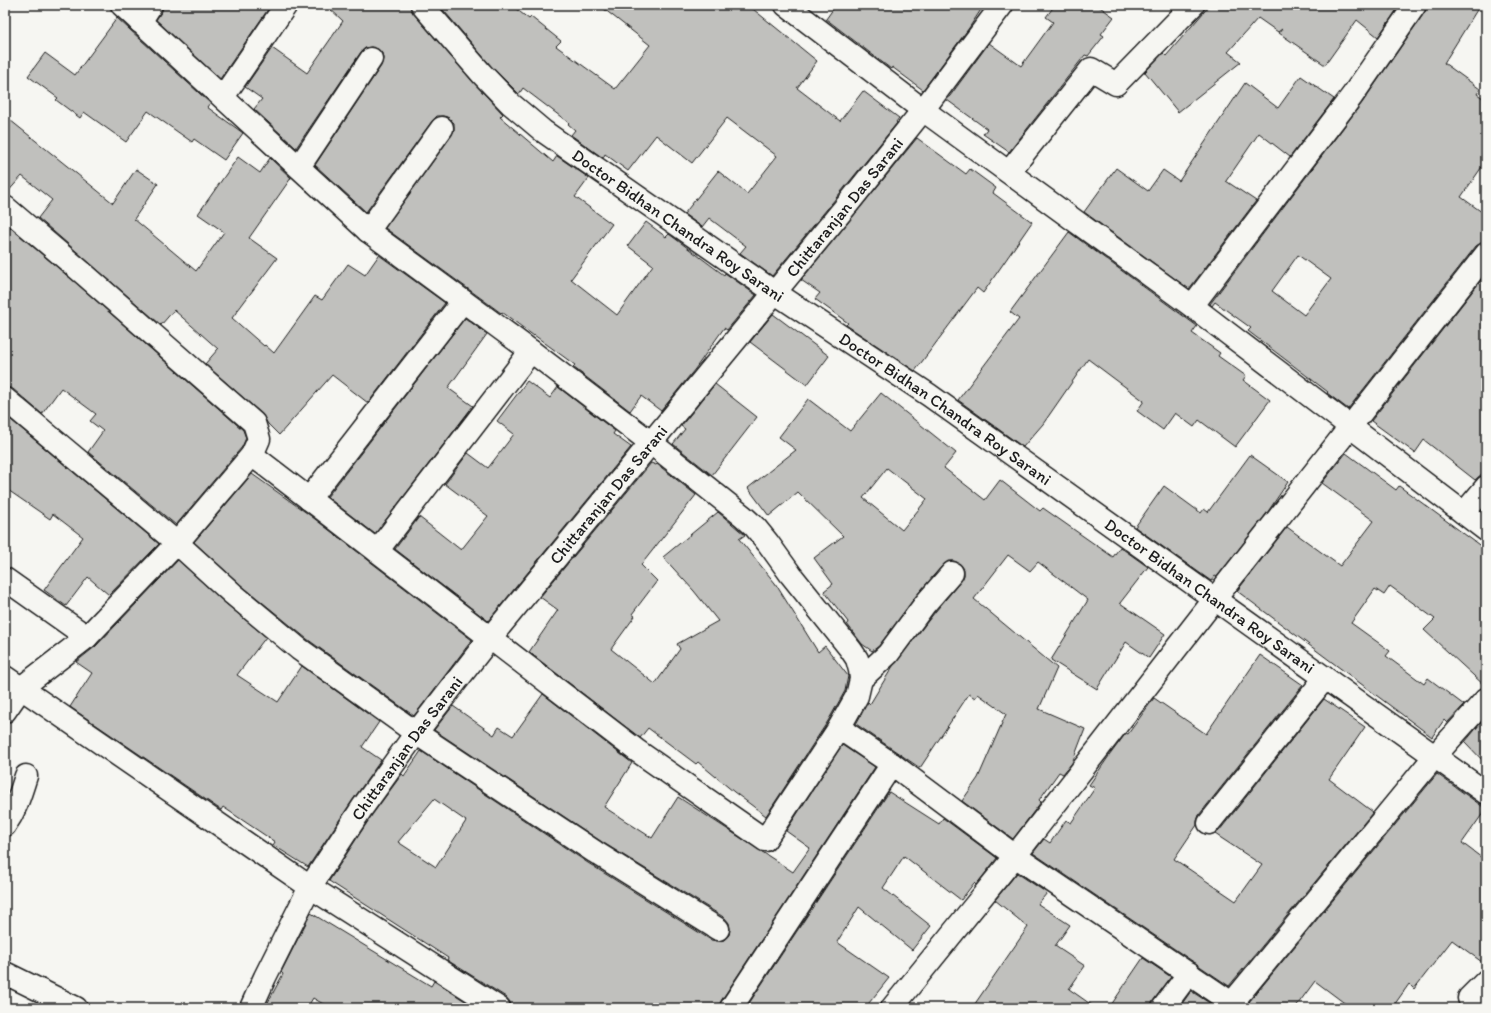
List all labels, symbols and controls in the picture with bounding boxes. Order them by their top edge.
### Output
street label: Chittaranjan Das Sarani [782,133,907,281]
street label: Doctor Bidhan Chandra Roy Sarani [569,145,788,306]
street label: Doctor Bidhan Chandra Roy Sarani [836,328,1055,489]
street label: Chittaranjan Das Sarani [545,421,671,568]
street label: Doctor Bidhan Chandra Roy Sarani [1101,514,1319,678]
street label: Chittaranjan Das Sarani [347,672,467,824]

